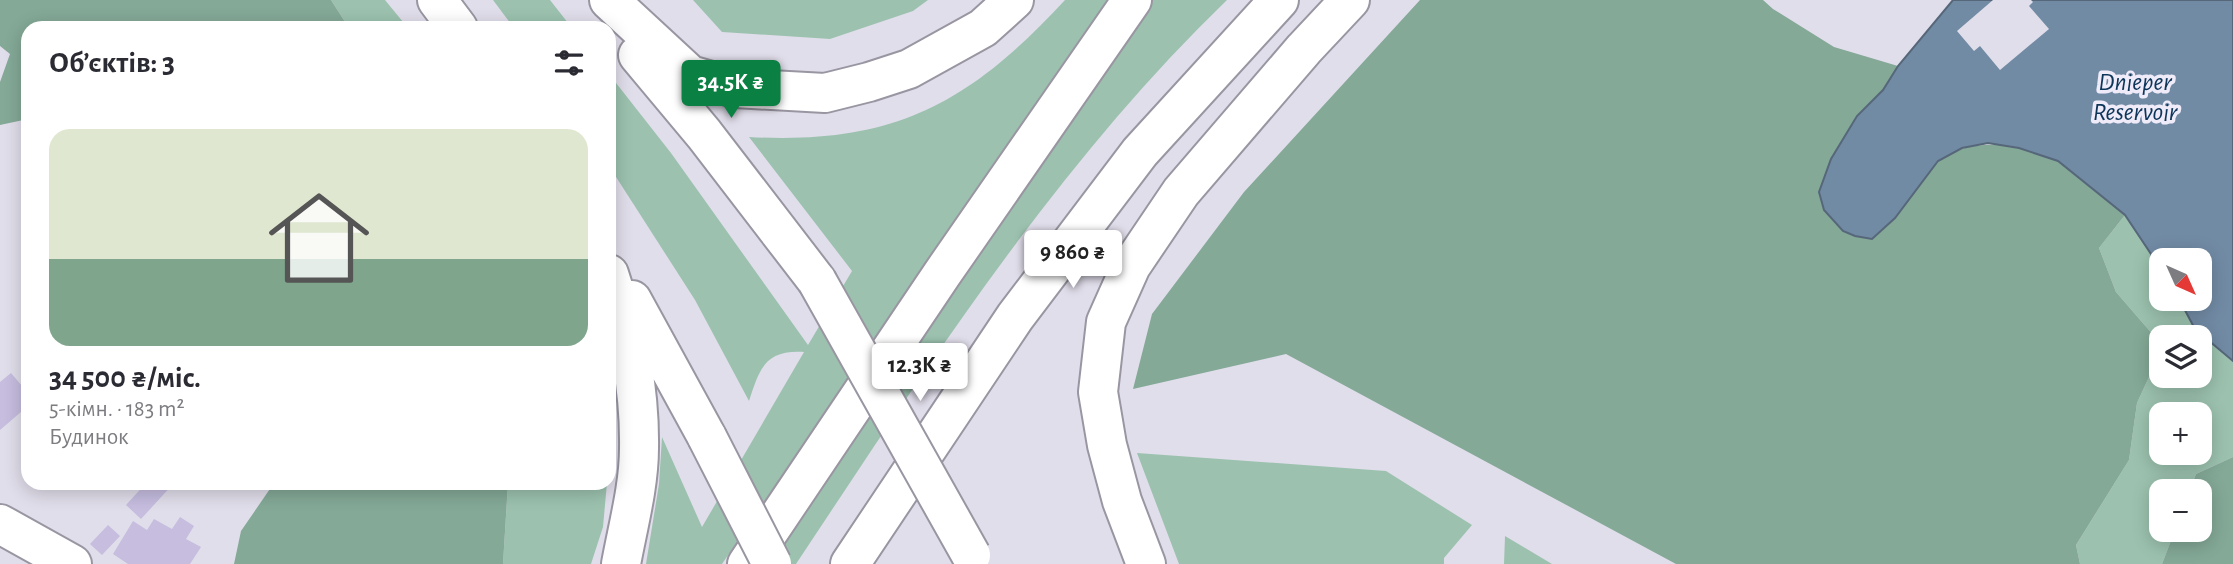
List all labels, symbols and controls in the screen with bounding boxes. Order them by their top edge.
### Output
icon: filters [550,44,588,82]
text: Об’єктів: 3 [49,48,175,78]
pin: 34.5K ₴ [666,60,796,120]
water label: Dnieper Reservoir [2093,69,2179,125]
text: 34.5K ₴ [698,71,764,94]
icon: home [256,175,382,301]
pin: 9 860 ₴ [1008,230,1138,290]
text: 9 860 ₴ [1040,241,1106,264]
north arrow [2149,248,2212,312]
map controls [2149,248,2212,542]
button: layers [2149,325,2212,388]
pin: 12.3K ₴ [855,344,985,403]
text: 12.3K ₴ [888,354,952,377]
text: 34 500 ₴/міс. [49,363,201,393]
text: 5-кімн. · 183 m² [49,398,184,421]
button: + [2149,402,2212,465]
text: Будинок [49,426,129,449]
button: − [2149,479,2212,542]

